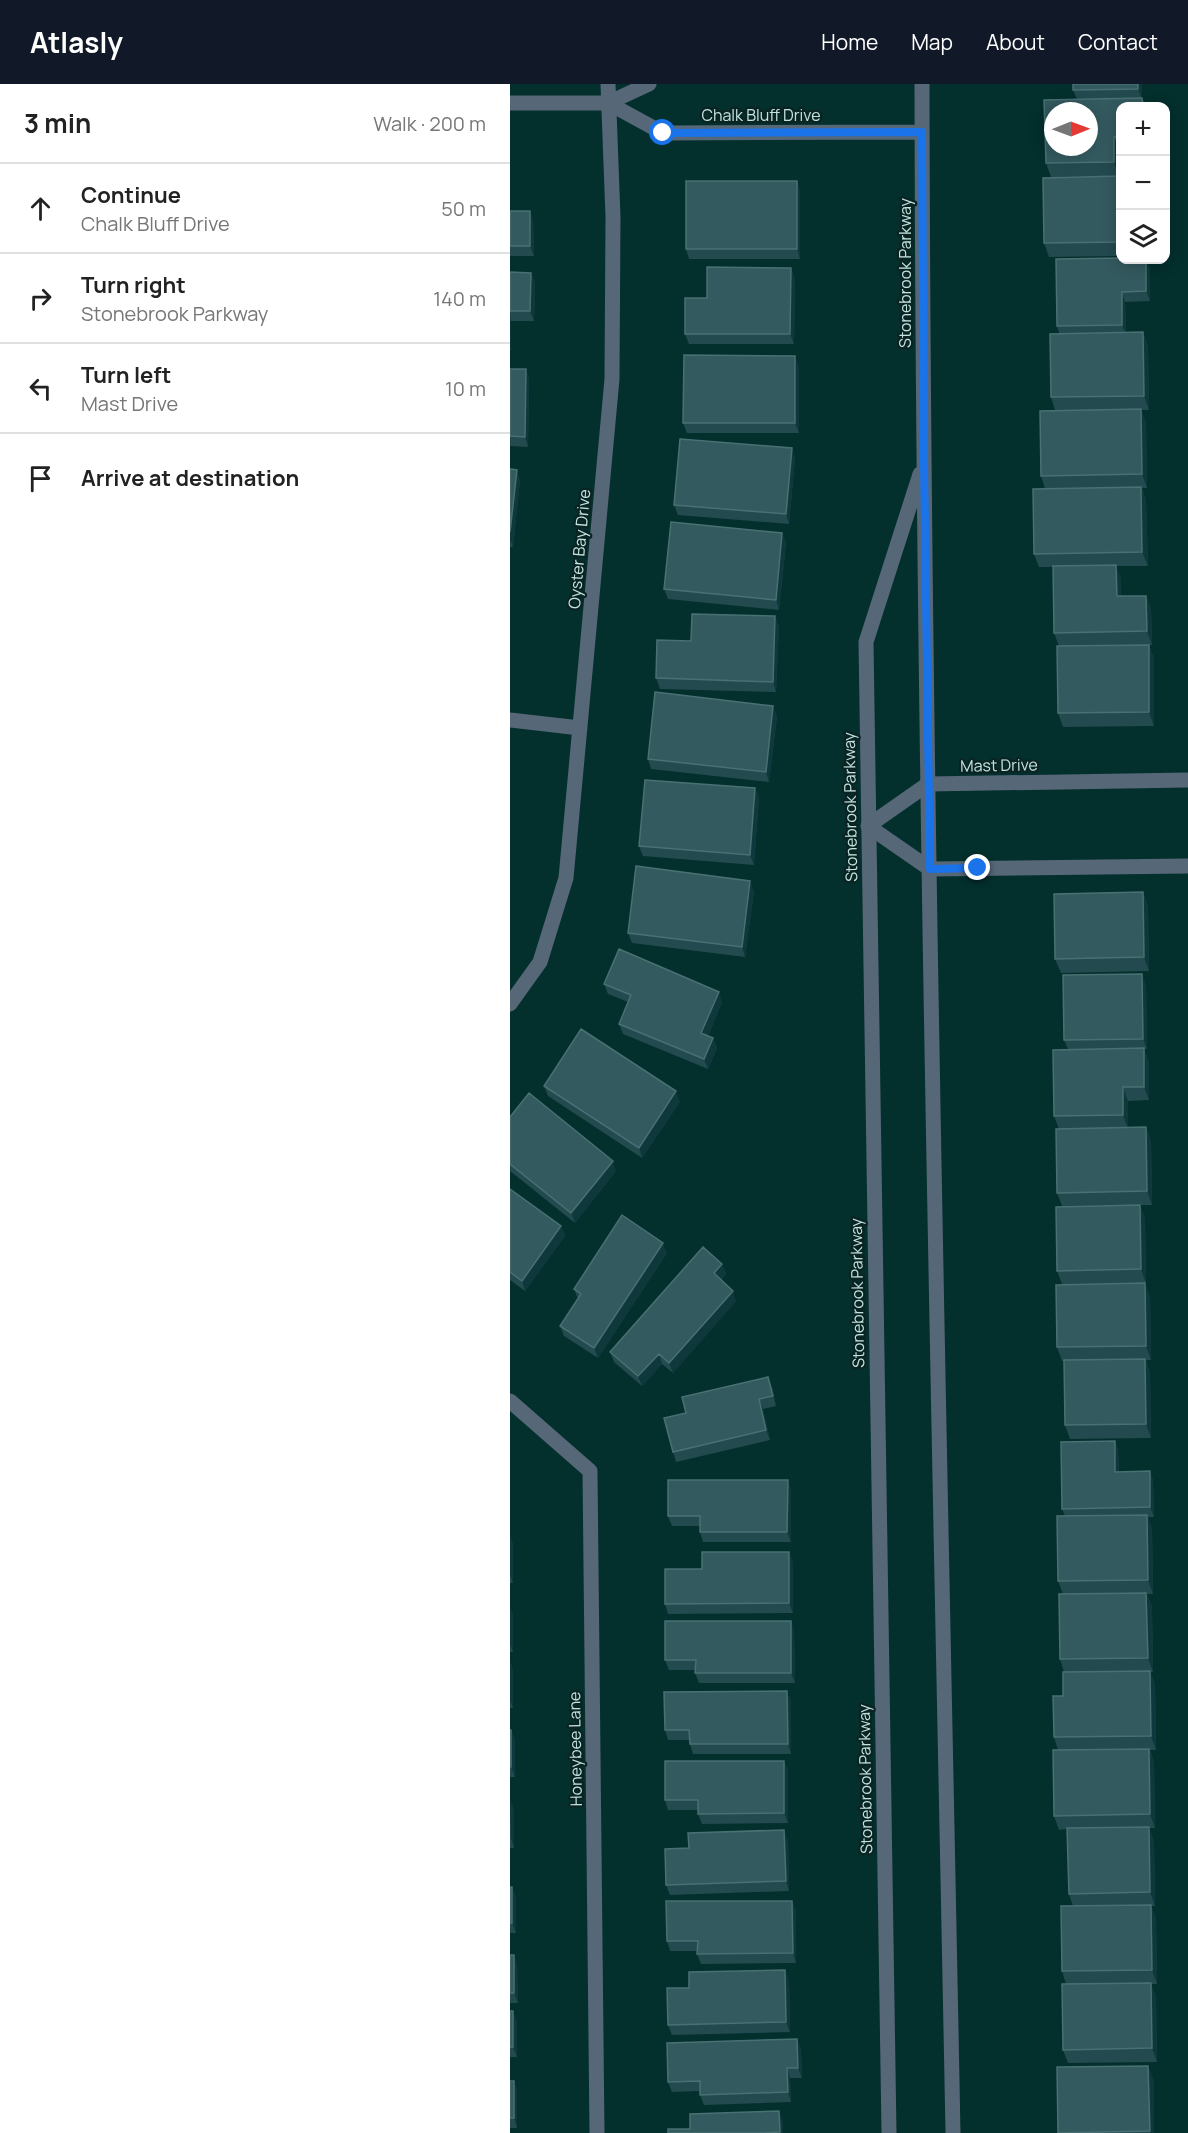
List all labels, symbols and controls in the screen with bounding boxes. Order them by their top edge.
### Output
text: Atlasly [30,23,123,61]
text: Home [821,28,878,56]
text: Map [911,28,953,56]
text: About [986,28,1045,56]
text: Contact [1078,28,1158,56]
north arrow [1044,102,1098,156]
map controls [1116,102,1170,264]
button: + [1116,102,1170,156]
street label: Chalk Bluff Drive [702,104,820,126]
text: 3 min [24,105,91,141]
text: Walk · 200 m [373,110,486,137]
route start [649,119,675,145]
button: − [1116,156,1170,210]
text: Continue [81,180,181,210]
icon: ahead [24,192,57,225]
text: 50 m [441,195,486,222]
street label: Stonebrook Parkway [894,198,916,348]
text: Chalk Bluff Drive [81,210,230,237]
button: layers [1116,210,1170,264]
text: Turn right [81,270,186,300]
icon: right [24,282,57,315]
text: 140 m [433,285,486,312]
text: Stonebrook Parkway [81,300,268,327]
text: Turn left [81,360,171,390]
icon: left [24,372,57,405]
text: 10 m [445,375,486,402]
text: Mast Drive [81,390,178,417]
icon: arrive [24,462,57,495]
text: Arrive at destination [81,463,299,493]
street label: Oyster Bay Drive [563,488,595,610]
street label: Stonebrook Parkway [838,731,862,882]
street label: Mast Drive [960,753,1038,777]
route end [964,854,990,880]
street label: Stonebrook Parkway [845,1217,869,1368]
street label: Honeybee Lane [563,1691,587,1807]
street label: Stonebrook Parkway [853,1703,877,1854]

